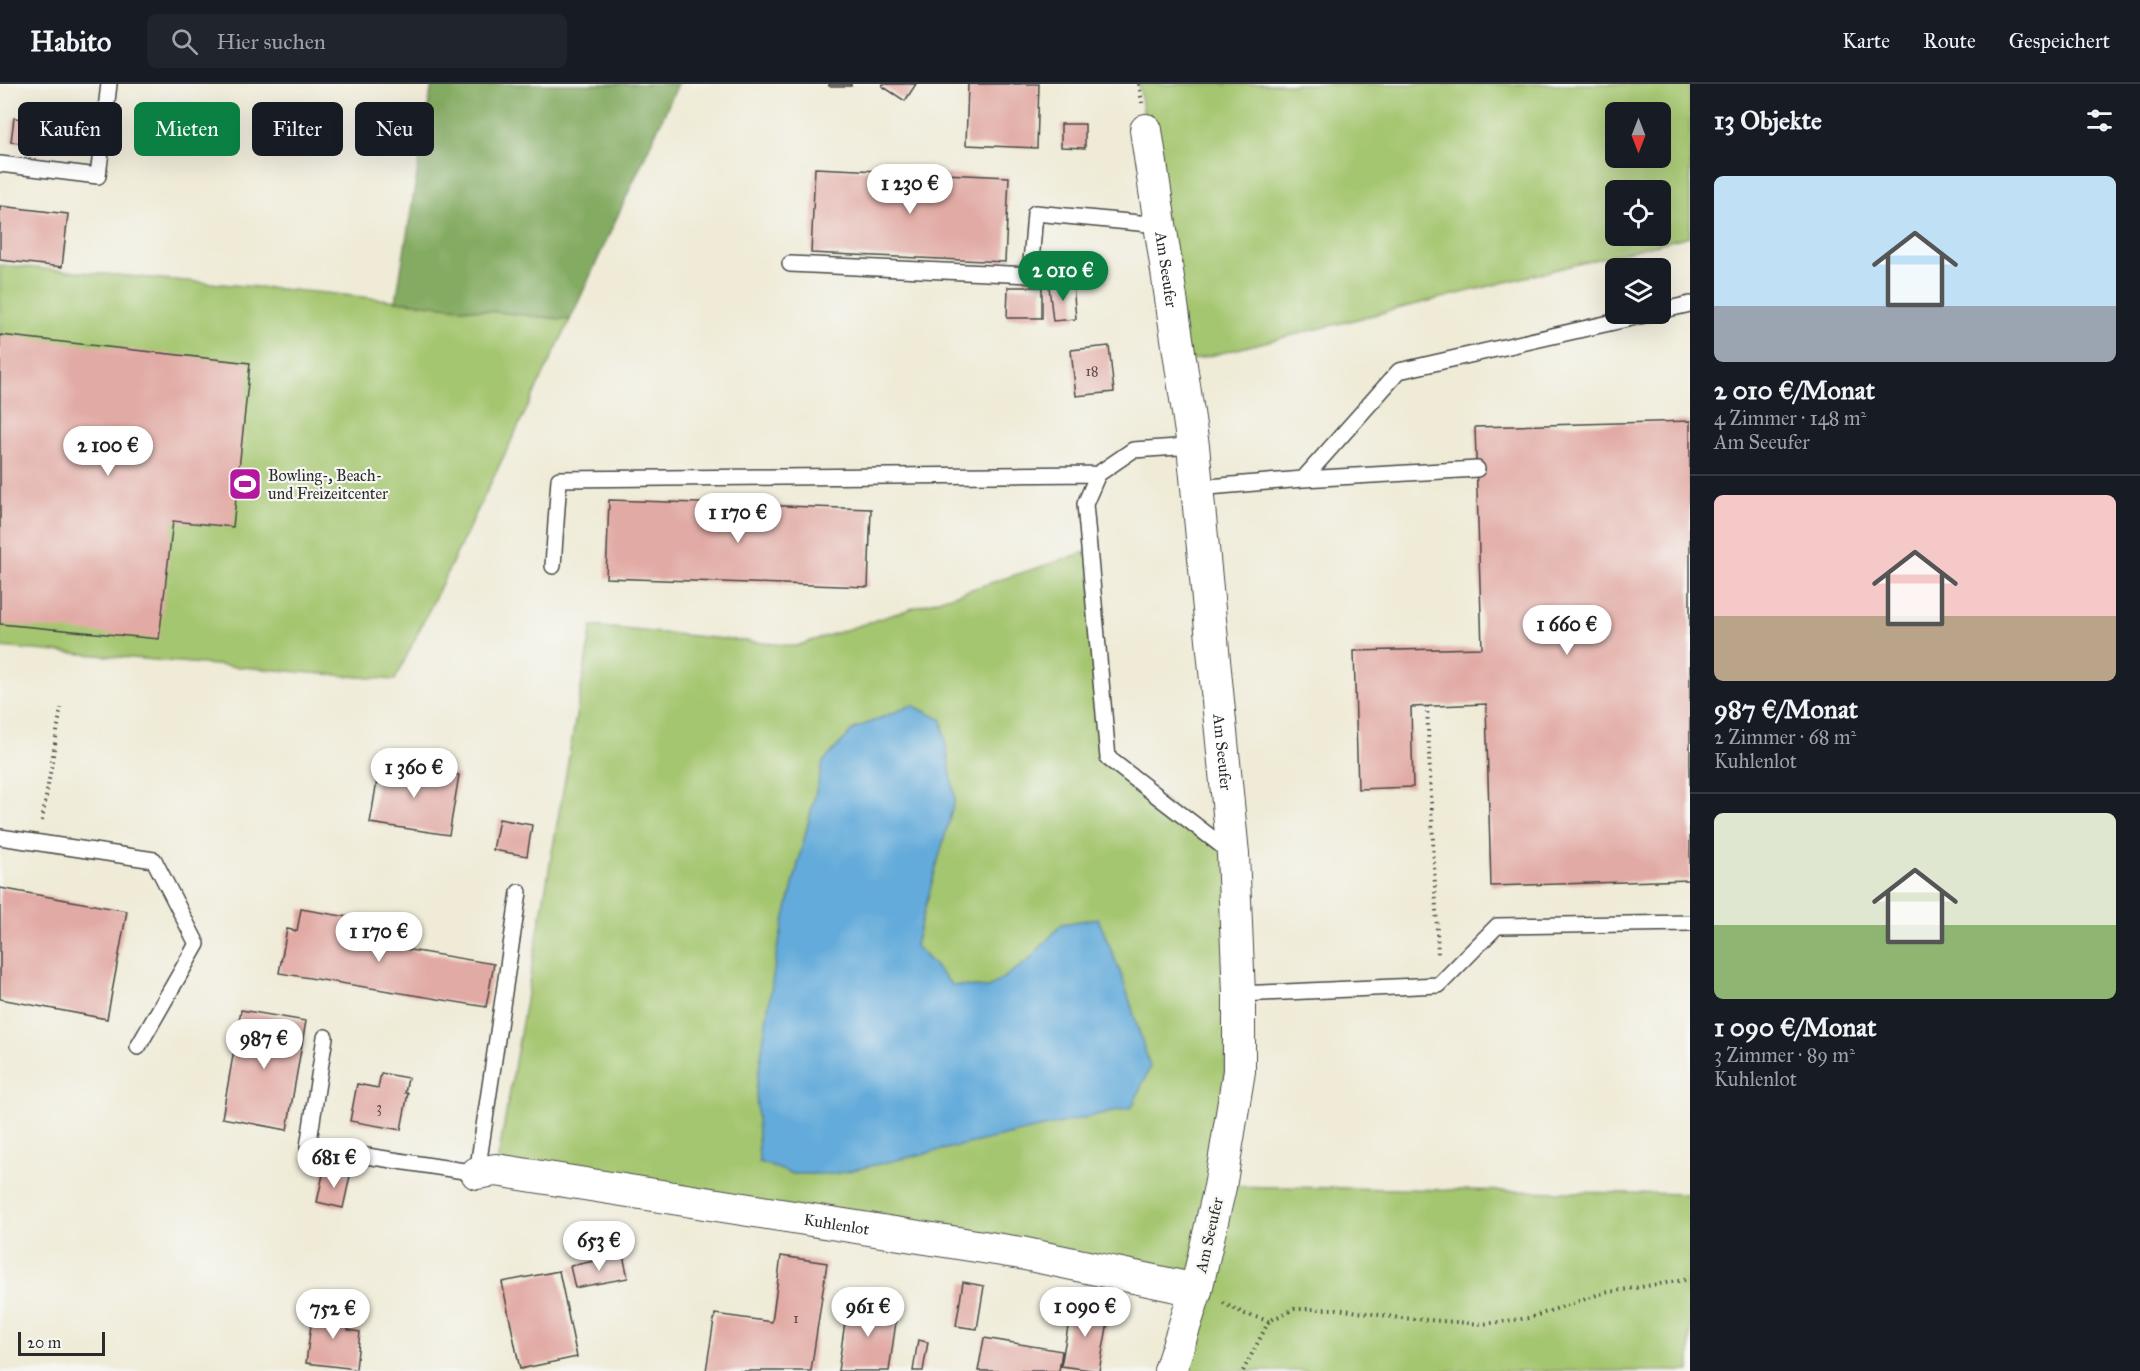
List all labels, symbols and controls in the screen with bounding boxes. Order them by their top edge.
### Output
search box [147,14,567,68]
text: Habito [30,24,111,59]
icon: search [168,25,201,58]
text: Hier suchen [216,28,326,55]
text: Karte [1842,28,1890,54]
text: Route [1923,28,1976,54]
text: Gespeichert [2009,28,2110,54]
chip: Kaufen [18,102,122,156]
chip: Mieten [134,102,240,156]
chip: Filter [252,102,343,156]
chip: Neu [355,102,434,156]
north arrow [1605,102,1671,168]
map controls [1605,102,1671,324]
text: 13 Objekte [1714,104,1822,136]
icon: filters [2083,104,2116,137]
pin: 1 230 € [855,164,965,215]
text: 1 230 € [881,171,939,195]
button: locate [1605,180,1671,246]
icon: home [1861,215,1969,323]
street label: Am Seeufer [1152,229,1182,309]
pin: 2 010 € [1008,251,1118,302]
text: 2 010 € [1032,258,1094,282]
button: layers [1605,258,1671,324]
house number: 18 [1086,363,1098,380]
text: 2 010 €/Monat [1714,374,1875,406]
text: 4 Zimmer · 148 m² [1714,406,1866,430]
pin: 2 100 € [53,426,163,477]
text: Am Seeufer [1714,430,1810,454]
text: 2 100 € [77,433,139,457]
sports icon: Bowling-, Beach- und Freizeitcenter [227,466,263,502]
place label: Bowling-, Beach- und Freizeitcenter [268,466,388,503]
pin: 1 170 € [683,493,793,544]
text: 1 170 € [709,500,767,524]
icon: home [1861,534,1969,642]
pin: 1 660 € [1512,605,1622,656]
text: 1 660 € [1537,612,1597,636]
text: 987 €/Monat [1714,693,1858,725]
street label: Am Seeufer [1210,712,1236,791]
text: 2 Zimmer · 68 m² [1714,725,1856,749]
pin: 1 360 € [359,748,469,799]
text: Kuhlenlot [1714,749,1797,773]
text: 1 360 € [385,755,443,779]
icon: home [1861,852,1969,960]
pin: 1 170 € [324,912,434,963]
text: 1 170 € [350,919,408,943]
text: 1 090 €/Monat [1714,1011,1877,1043]
pin: 987 € [222,1019,306,1070]
text: 987 € [240,1026,288,1050]
text: 3 Zimmer · 89 m² [1714,1043,1855,1067]
text: Kuhlenlot [1714,1067,1797,1091]
house number: 3 [376,1099,382,1116]
pin: 681 € [292,1138,376,1189]
text: 681 € [311,1145,357,1169]
street label: Am Seeufer [1191,1196,1227,1275]
street label: Kuhlenlot [802,1209,871,1238]
pin: 653 € [557,1221,641,1272]
text: 653 € [577,1228,621,1252]
pin: 961 € [826,1287,910,1338]
pin: 1 090 € [1030,1287,1140,1338]
pin: 752 € [291,1289,375,1340]
text: 961 € [845,1294,891,1318]
text: 1 090 € [1054,1294,1116,1318]
text: 752 € [310,1296,356,1320]
house number: 1 [793,1310,799,1327]
scale bar [18,1329,105,1356]
text: 20 m [27,1333,61,1352]

